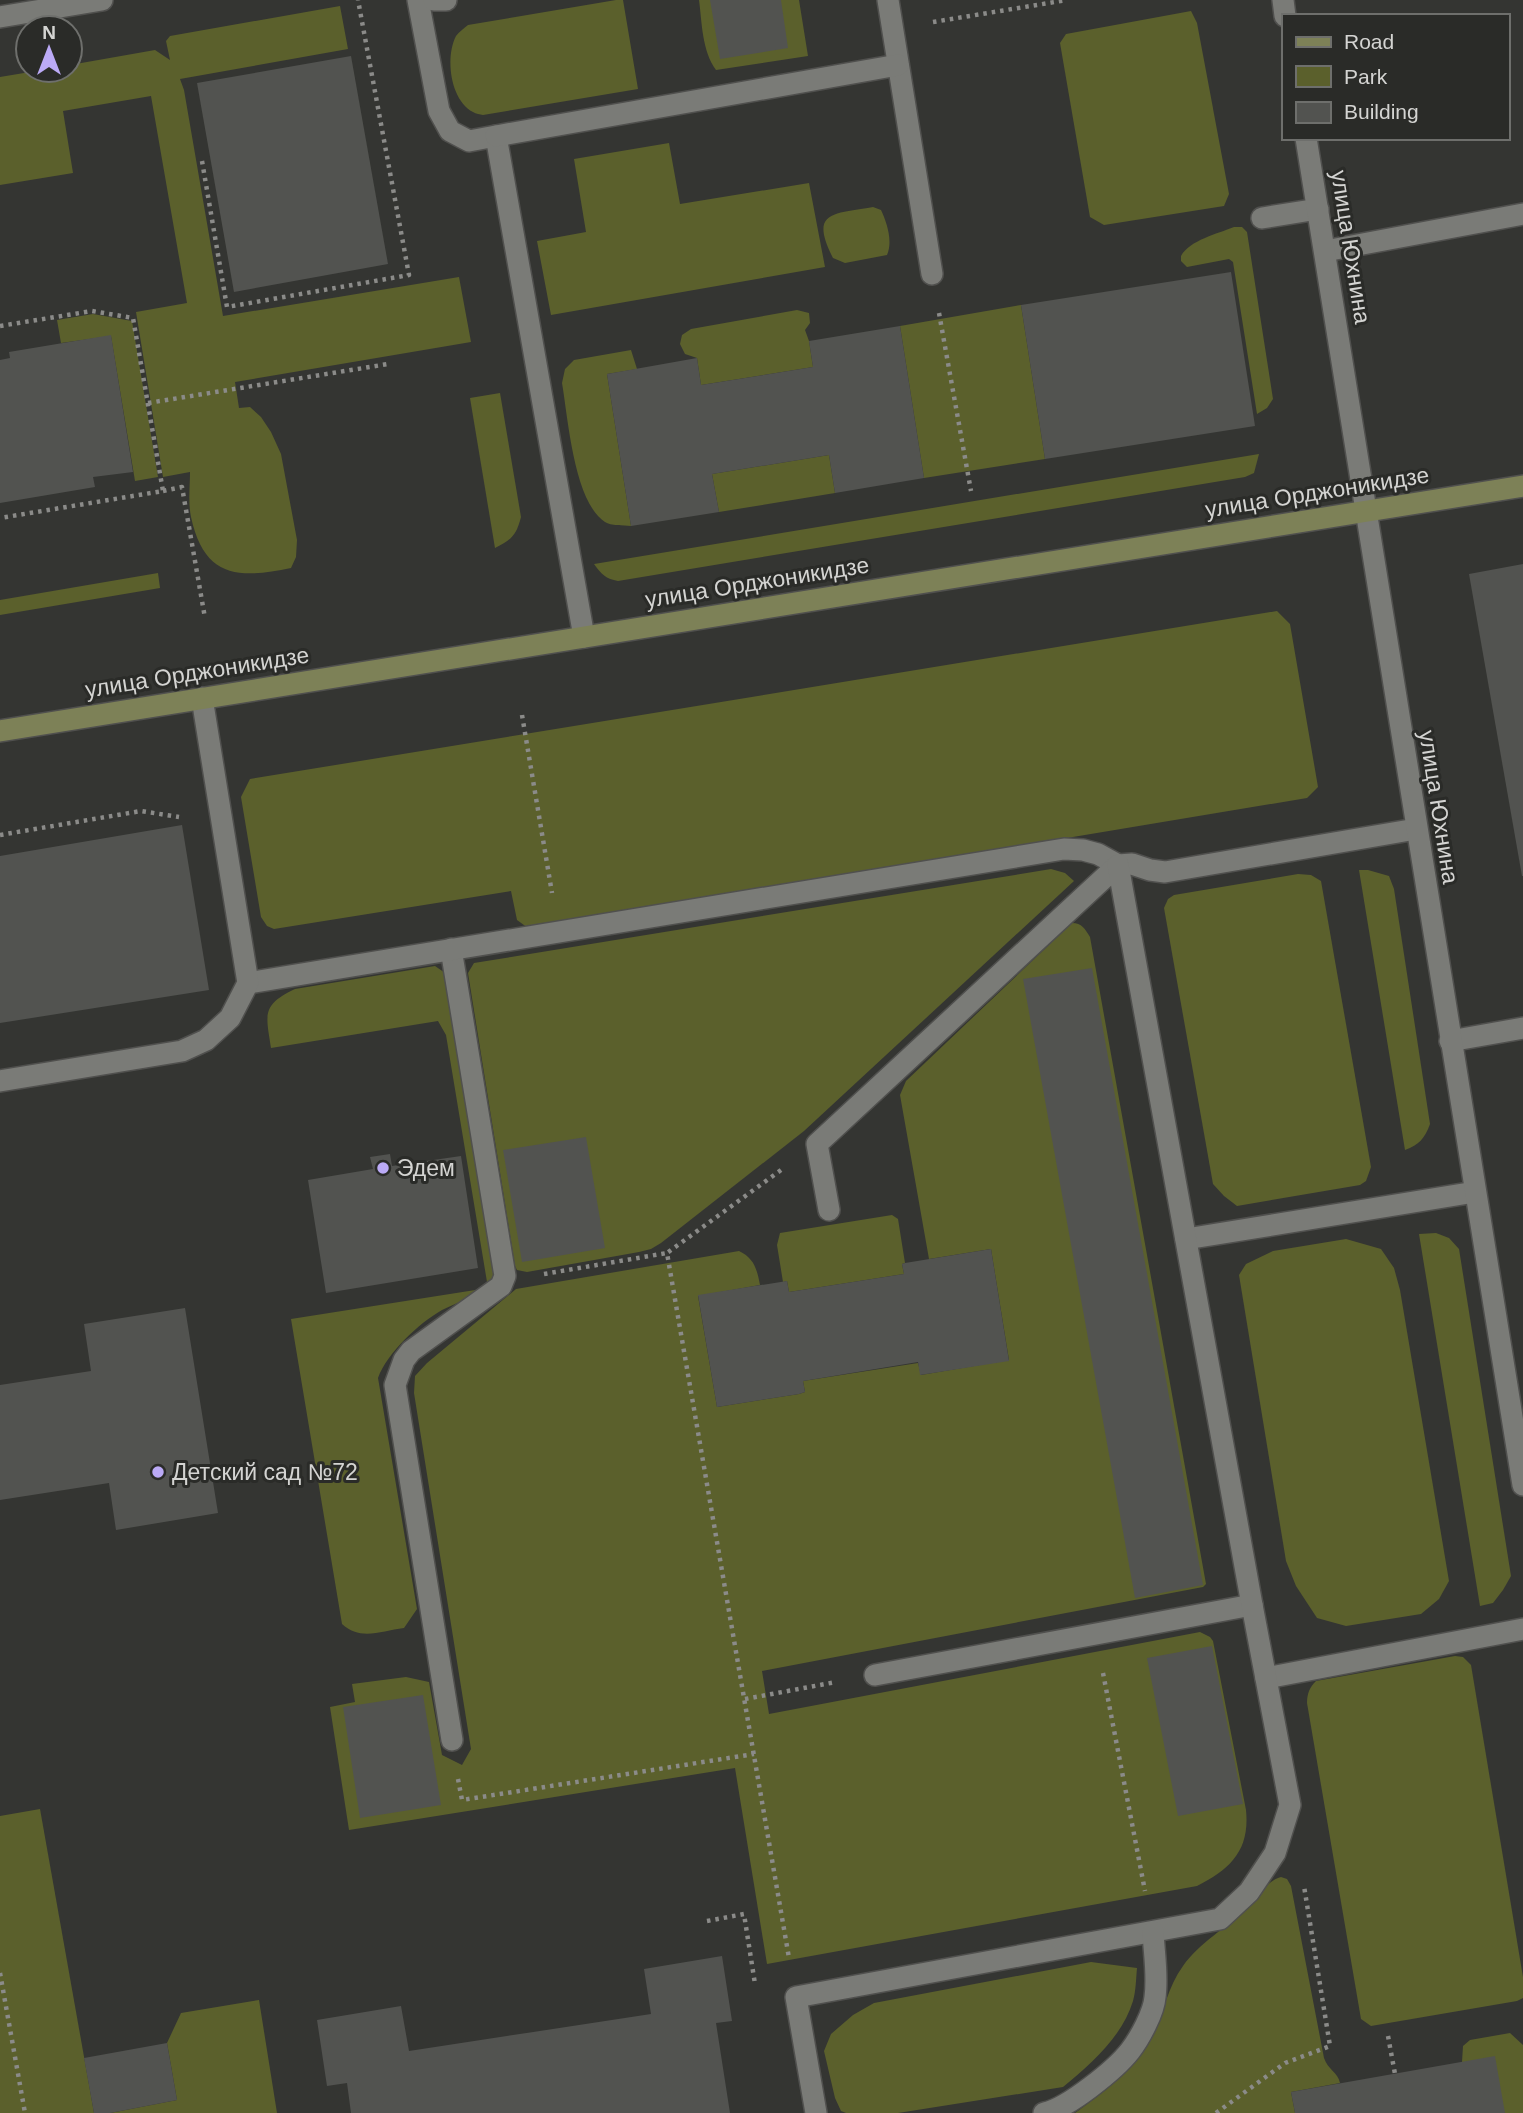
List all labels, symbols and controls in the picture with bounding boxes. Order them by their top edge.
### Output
north arrow [14,14,84,84]
legend [1282,14,1509,140]
text: N [42,22,56,43]
text: Road [1344,30,1394,53]
text: Park [1344,65,1388,88]
text: Building [1344,100,1419,123]
street label: улица Юхнина [1326,168,1376,326]
street label: улица Орджоникидзе [1203,461,1431,523]
street label: улица Орджоникидзе [643,551,871,613]
street label: улица Орджоникидзе [83,641,311,703]
street label: улица Юхнина [1414,728,1464,886]
place label: Эдем [397,1155,455,1181]
marker: Эдем [375,1160,391,1176]
place label: Детский сад №72 [172,1459,358,1485]
marker: Детский сад №72 [150,1464,166,1480]

